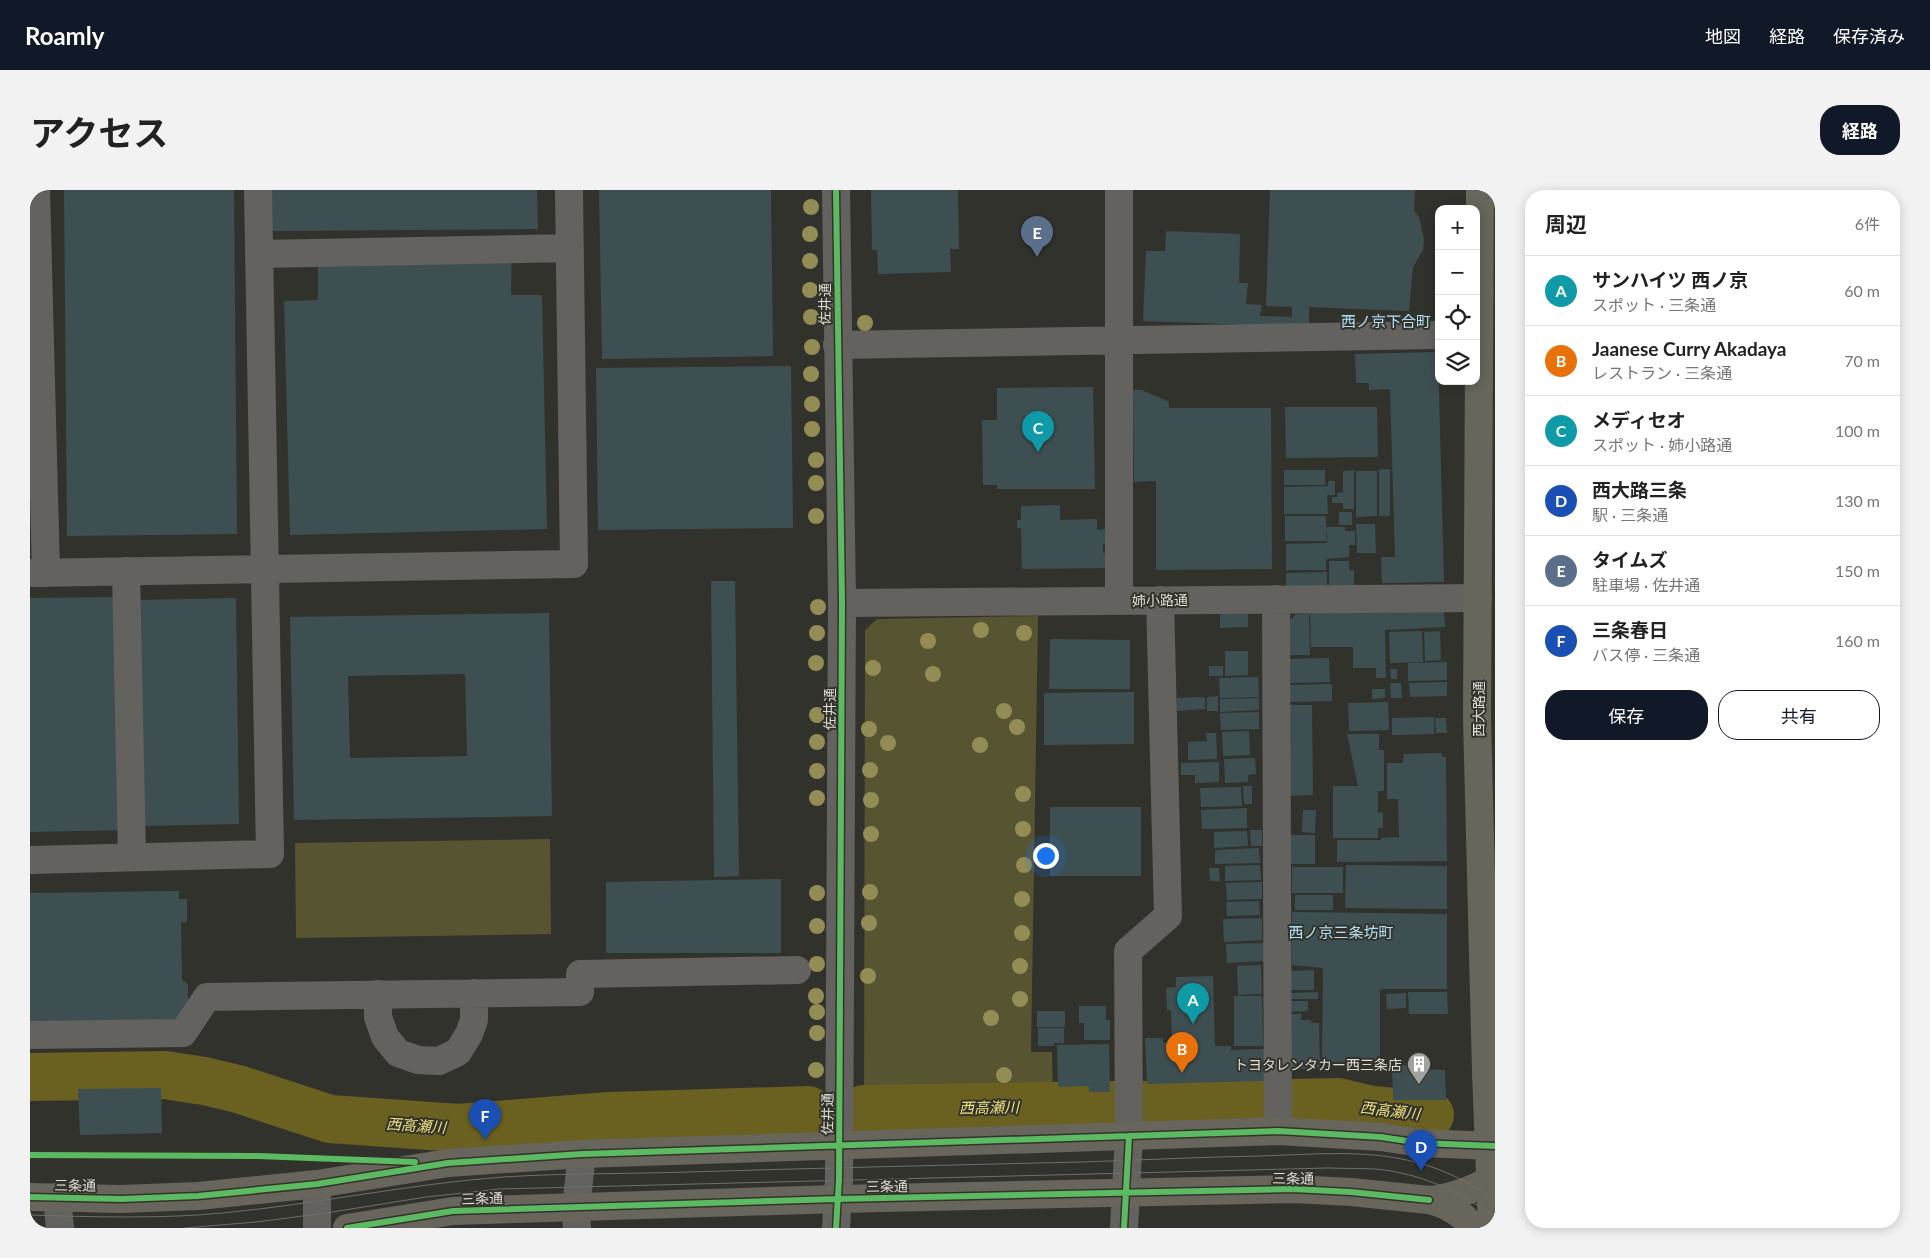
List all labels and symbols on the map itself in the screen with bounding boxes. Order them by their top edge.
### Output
pin: E [1021,216,1053,257]
street label: 佐井通 [816,283,833,325]
district label: 西ノ京下合町 [1341,312,1431,330]
pin: C [1022,411,1054,452]
street label: 姉小路通 [1132,591,1188,609]
street label: 西大路通 [1470,681,1487,737]
street label: 佐井通 [821,688,838,730]
your location [1033,843,1059,869]
district label: 西ノ京三条坊町 [1288,923,1394,941]
pin: A [1177,983,1209,1024]
pin: B [1166,1032,1198,1073]
building icon: トヨタレンタカー西三条店 [1406,1051,1432,1085]
place label: トヨタレンタカー西三条店 [1234,1056,1402,1073]
street label: 佐井通 [818,1093,836,1135]
water label: 西高瀬川 [959,1097,1021,1117]
water label: 西高瀬川 [1359,1097,1423,1123]
pin: F [469,1099,501,1140]
water label: 西高瀬川 [385,1114,449,1136]
pin: D [1405,1130,1437,1171]
street label: 三条通 [1272,1169,1314,1187]
street label: 三条通 [54,1176,96,1194]
street label: 三条通 [866,1177,908,1195]
street label: 三条通 [461,1189,503,1207]

